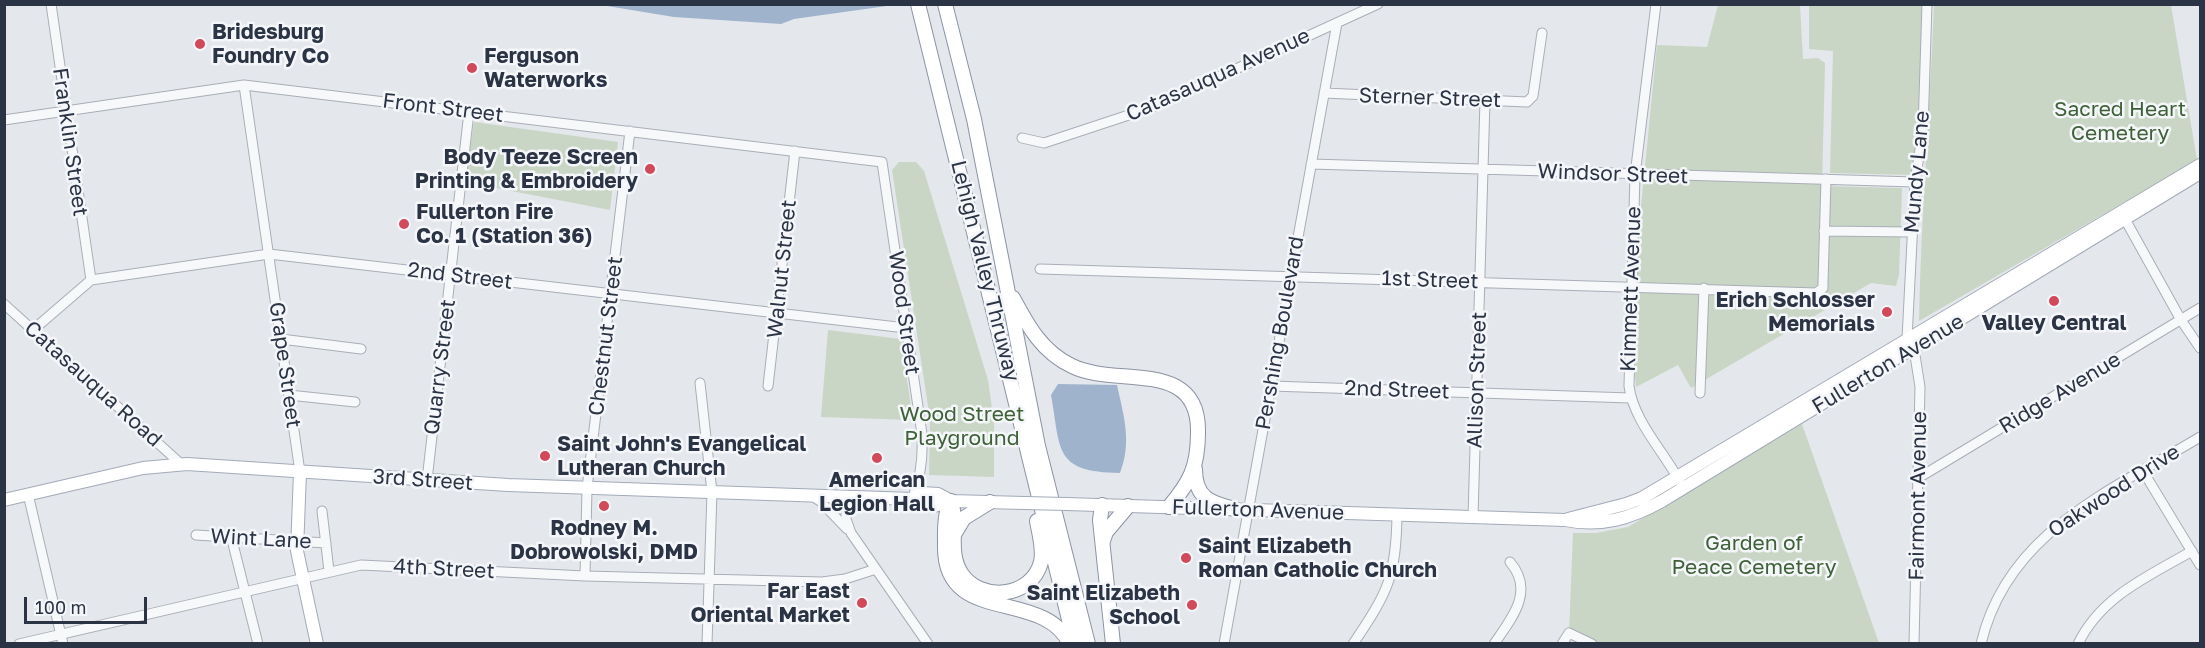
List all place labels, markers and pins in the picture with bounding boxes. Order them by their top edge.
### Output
place label: Bridesburg Foundry Co [212,19,329,69]
marker: Bridesburg Foundry Co [193,37,207,51]
place label: Ferguson Waterworks [484,43,607,93]
marker: Ferguson Waterworks [465,61,479,75]
place label: Body Teeze Screen Printing & Embroidery [415,144,638,194]
marker: Body Teeze Screen Printing & Embroidery [643,162,657,176]
place label: Fullerton Fire Co. 1 (Station 36) [416,199,592,249]
marker: Fullerton Fire Co. 1 (Station 36) [397,217,411,231]
place label: Erich Schlosser Memorials [1715,287,1875,337]
marker: Valley Central [2047,294,2061,308]
marker: Erich Schlosser Memorials [1880,305,1894,319]
place label: Valley Central [1981,310,2127,336]
place label: Saint John's Evangelical Lutheran Church [557,431,806,481]
marker: Saint John's Evangelical Lutheran Church [538,449,552,463]
marker: American Legion Hall [870,451,884,465]
place label: American Legion Hall [819,467,935,517]
marker: Rodney M. Dobrowolski, DMD [597,499,611,513]
place label: Rodney M. Dobrowolski, DMD [510,515,698,565]
place label: Saint Elizabeth Roman Catholic Church [1198,533,1437,583]
marker: Saint Elizabeth Roman Catholic Church [1179,551,1193,565]
place label: Far East Oriental Market [690,578,850,628]
place label: Saint Elizabeth School [1027,580,1180,630]
marker: Far East Oriental Market [855,596,869,610]
marker: Saint Elizabeth School [1185,598,1199,612]

